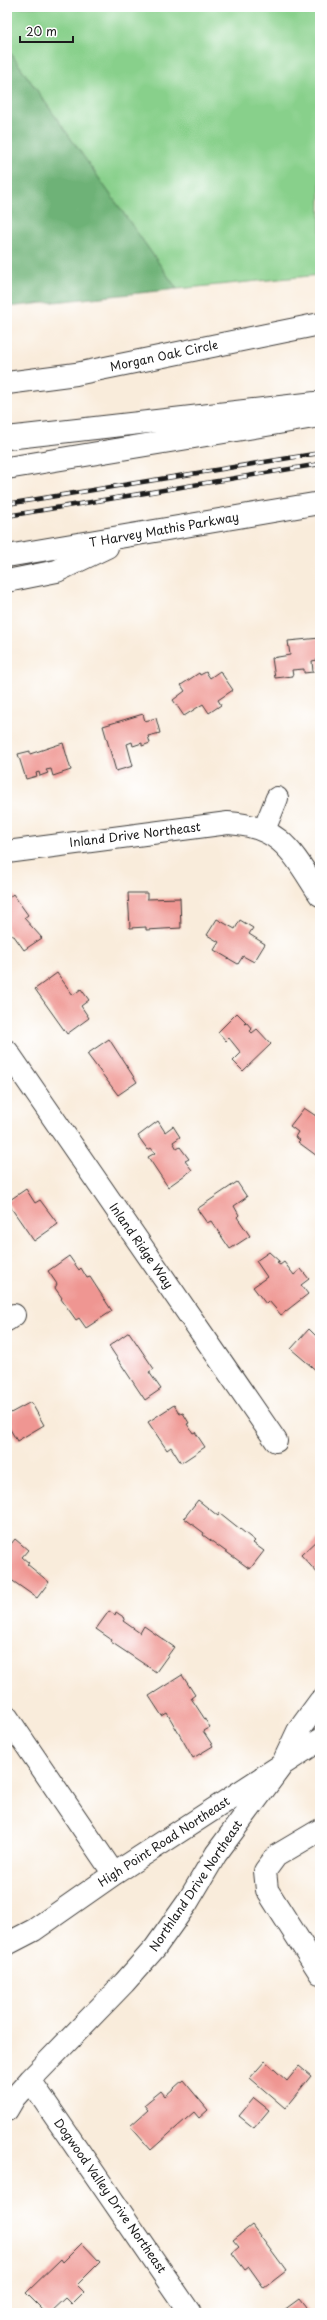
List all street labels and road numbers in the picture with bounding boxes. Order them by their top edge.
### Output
street label: Morgan Oak Circle [108,335,219,375]
street label: T Harvey Mathis Parkway [88,507,240,551]
street label: Inland Drive Northeast [68,817,202,851]
street label: Inland Ridge Way [105,1199,178,1292]
street label: High Point Road Northeast [94,1792,233,1891]
street label: Northland Drive Northeast [144,1816,246,1955]
street label: Dogwood Valley Drive Northeast [50,2114,171,2277]

